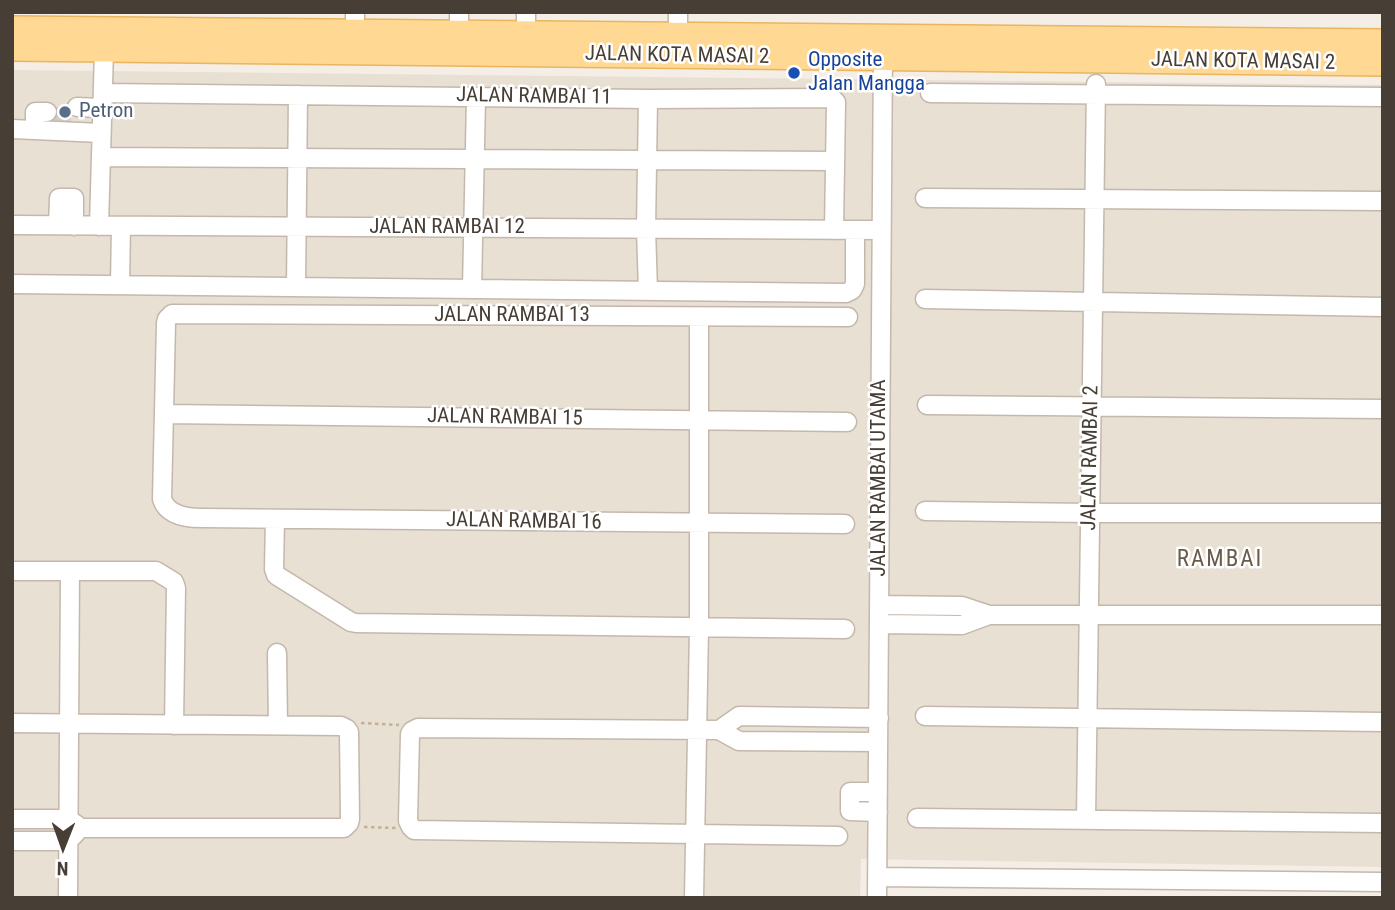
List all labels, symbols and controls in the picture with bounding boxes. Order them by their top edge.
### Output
street label: JALAN KOTA MASAI 2 [585,42,769,70]
place label: Opposite Jalan Mangga [808,48,925,98]
street label: JALAN KOTA MASAI 2 [1151,48,1335,76]
marker: Opposite Jalan Mangga [786,65,802,81]
street label: JALAN RAMBAI 11 [456,83,612,111]
place label: Petron [79,99,133,125]
marker: Petron [57,104,73,120]
street label: JALAN RAMBAI 12 [369,215,525,241]
street label: JALAN RAMBAI 13 [434,303,590,329]
street label: JALAN RAMBAI UTAMA [867,379,893,577]
street label: JALAN RAMBAI 2 [1077,385,1105,531]
street label: JALAN RAMBAI 15 [427,404,583,432]
street label: JALAN RAMBAI 16 [446,508,602,536]
district label: RAMBAI [1178,546,1262,574]
north arrow [28,812,98,882]
text: N [57,857,69,880]

